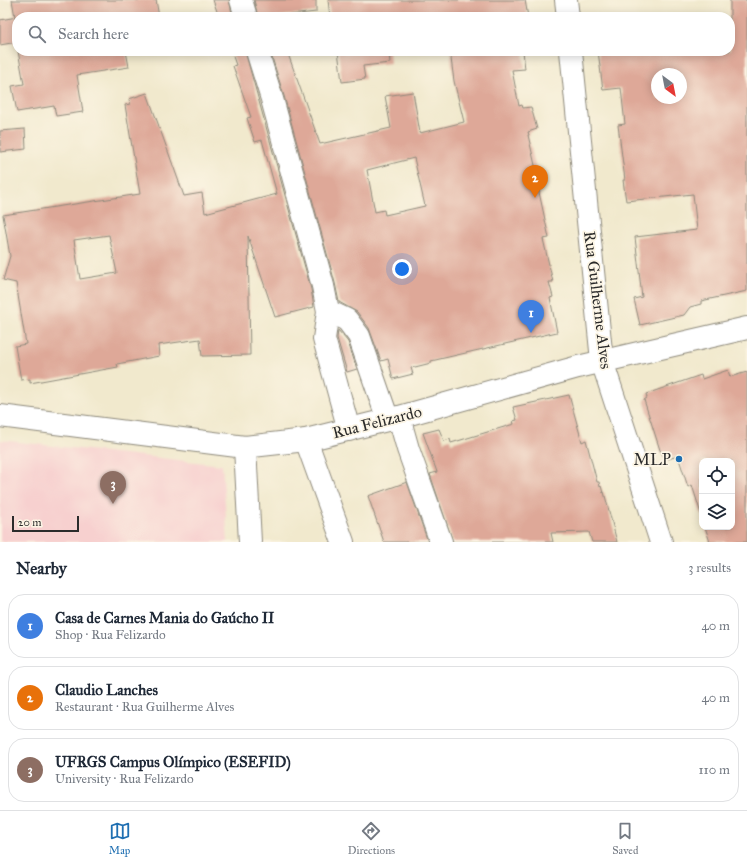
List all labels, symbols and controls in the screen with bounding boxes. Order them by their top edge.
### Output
search box [12,12,735,56]
icon: search [26,23,48,45]
text: Search here [58,25,129,43]
north arrow [651,68,687,104]
pin: 2 [522,165,548,198]
street label: Rua Guilherme Alves [580,230,616,370]
your location [392,259,412,279]
pin: 1 [518,300,544,333]
street label: Rua Felizardo [330,402,424,442]
place label: MLP [634,450,671,469]
marker: MLP [674,454,684,464]
map controls [699,458,735,530]
button: locate [699,458,735,494]
pin: 3 [100,471,126,504]
button: layers [699,494,735,530]
scale bar [12,514,79,533]
text: 20 m [18,516,41,529]
text: Nearby [16,558,67,579]
text: 3 results [688,560,731,576]
text: Casa de Carnes Mania do Gaúcho II [55,609,275,627]
text: 1 [27,618,33,634]
text: 40 m [701,618,730,634]
text: Shop · Rua Felizardo [55,627,166,643]
text: Claudio Lanches [55,681,158,699]
text: 2 [27,690,33,706]
text: 40 m [701,690,730,706]
text: Restaurant · Rua Guilherme Alves [55,699,234,715]
text: UFRGS Campus Olímpico (ESEFID) [55,753,291,771]
text: 3 [27,762,33,778]
text: 110 m [698,762,730,778]
text: University · Rua Felizardo [55,771,194,787]
tab: Map [109,820,131,857]
tab: Directions [348,820,395,857]
tab: Saved [612,820,638,857]

